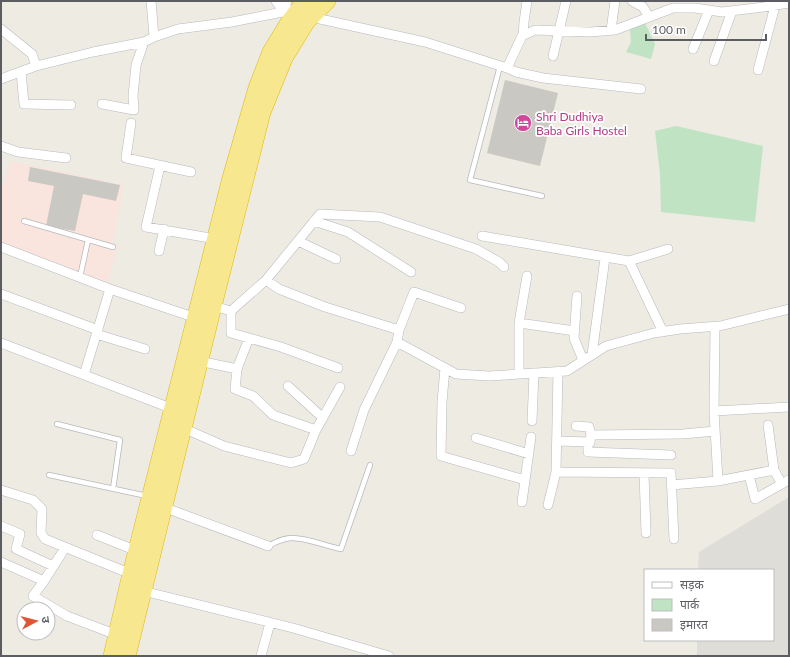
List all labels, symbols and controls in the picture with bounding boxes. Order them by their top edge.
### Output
scale bar [646,16,766,42]
text: 100 m [652,22,686,37]
place label: Shri Dudhiya Baba Girls Hostel [536,109,627,138]
hotel icon: Shri Dudhiya Baba Girls Hostel [513,113,533,133]
legend [644,569,774,641]
text: सड़क [680,577,705,592]
text: पार्क [680,597,700,612]
north arrow [16,601,56,641]
text: उ [40,616,53,624]
text: इमारत [680,617,709,632]

